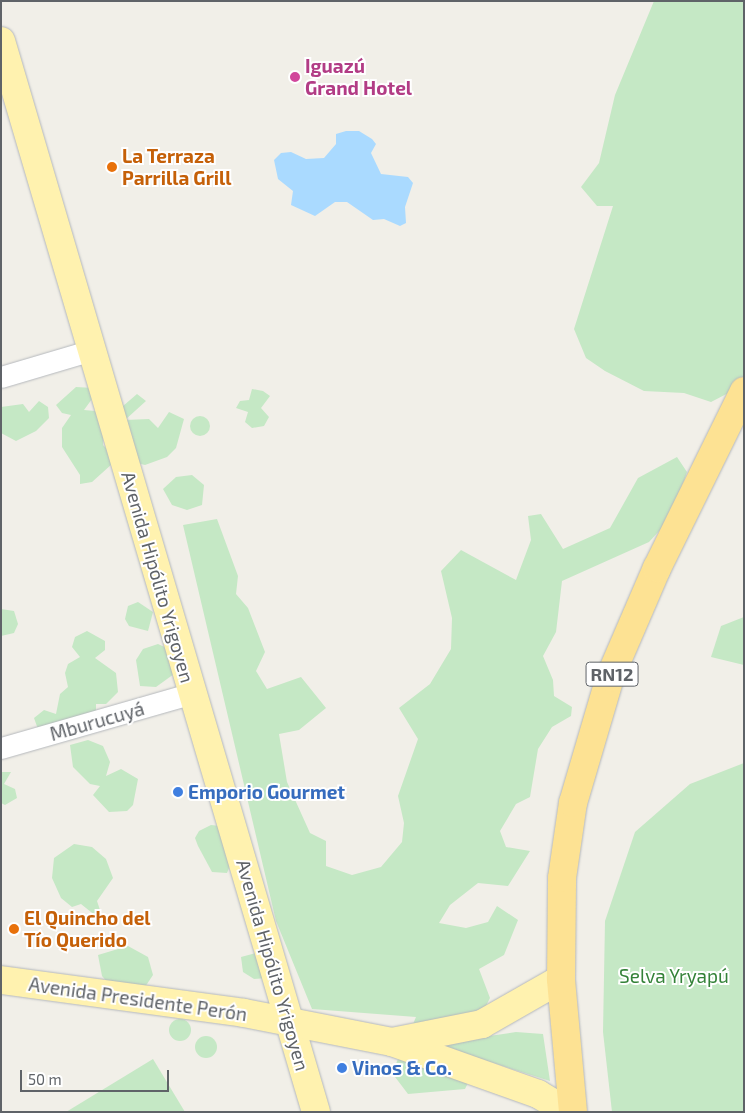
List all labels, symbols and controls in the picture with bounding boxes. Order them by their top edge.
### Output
place label: Iguazú Grand Hotel [305,55,412,99]
marker: Iguazú Grand Hotel [289,71,301,83]
place label: La Terraza Parrilla Grill [122,145,231,189]
marker: La Terraza Parrilla Grill [106,161,118,173]
street label: Avenida Hipólito Yrigoyen [117,469,199,685]
road number: RN12 [584,659,640,690]
street label: Mburucuyá [47,697,147,745]
place label: Emporio Gourmet [188,781,345,803]
marker: Emporio Gourmet [172,786,184,798]
street label: Avenida Hipólito Yrigoyen [232,857,314,1073]
place label: El Quincho del Tío Querido [24,907,151,951]
marker: El Quincho del Tío Querido [8,923,20,935]
park label: Selva Yryapú [619,965,729,987]
street label: Avenida Presidente Perón [27,972,249,1026]
place label: Vinos & Co. [352,1057,452,1079]
scale bar [22,1060,171,1092]
marker: Vinos & Co. [336,1062,348,1074]
text: 50 m [28,1070,62,1088]

